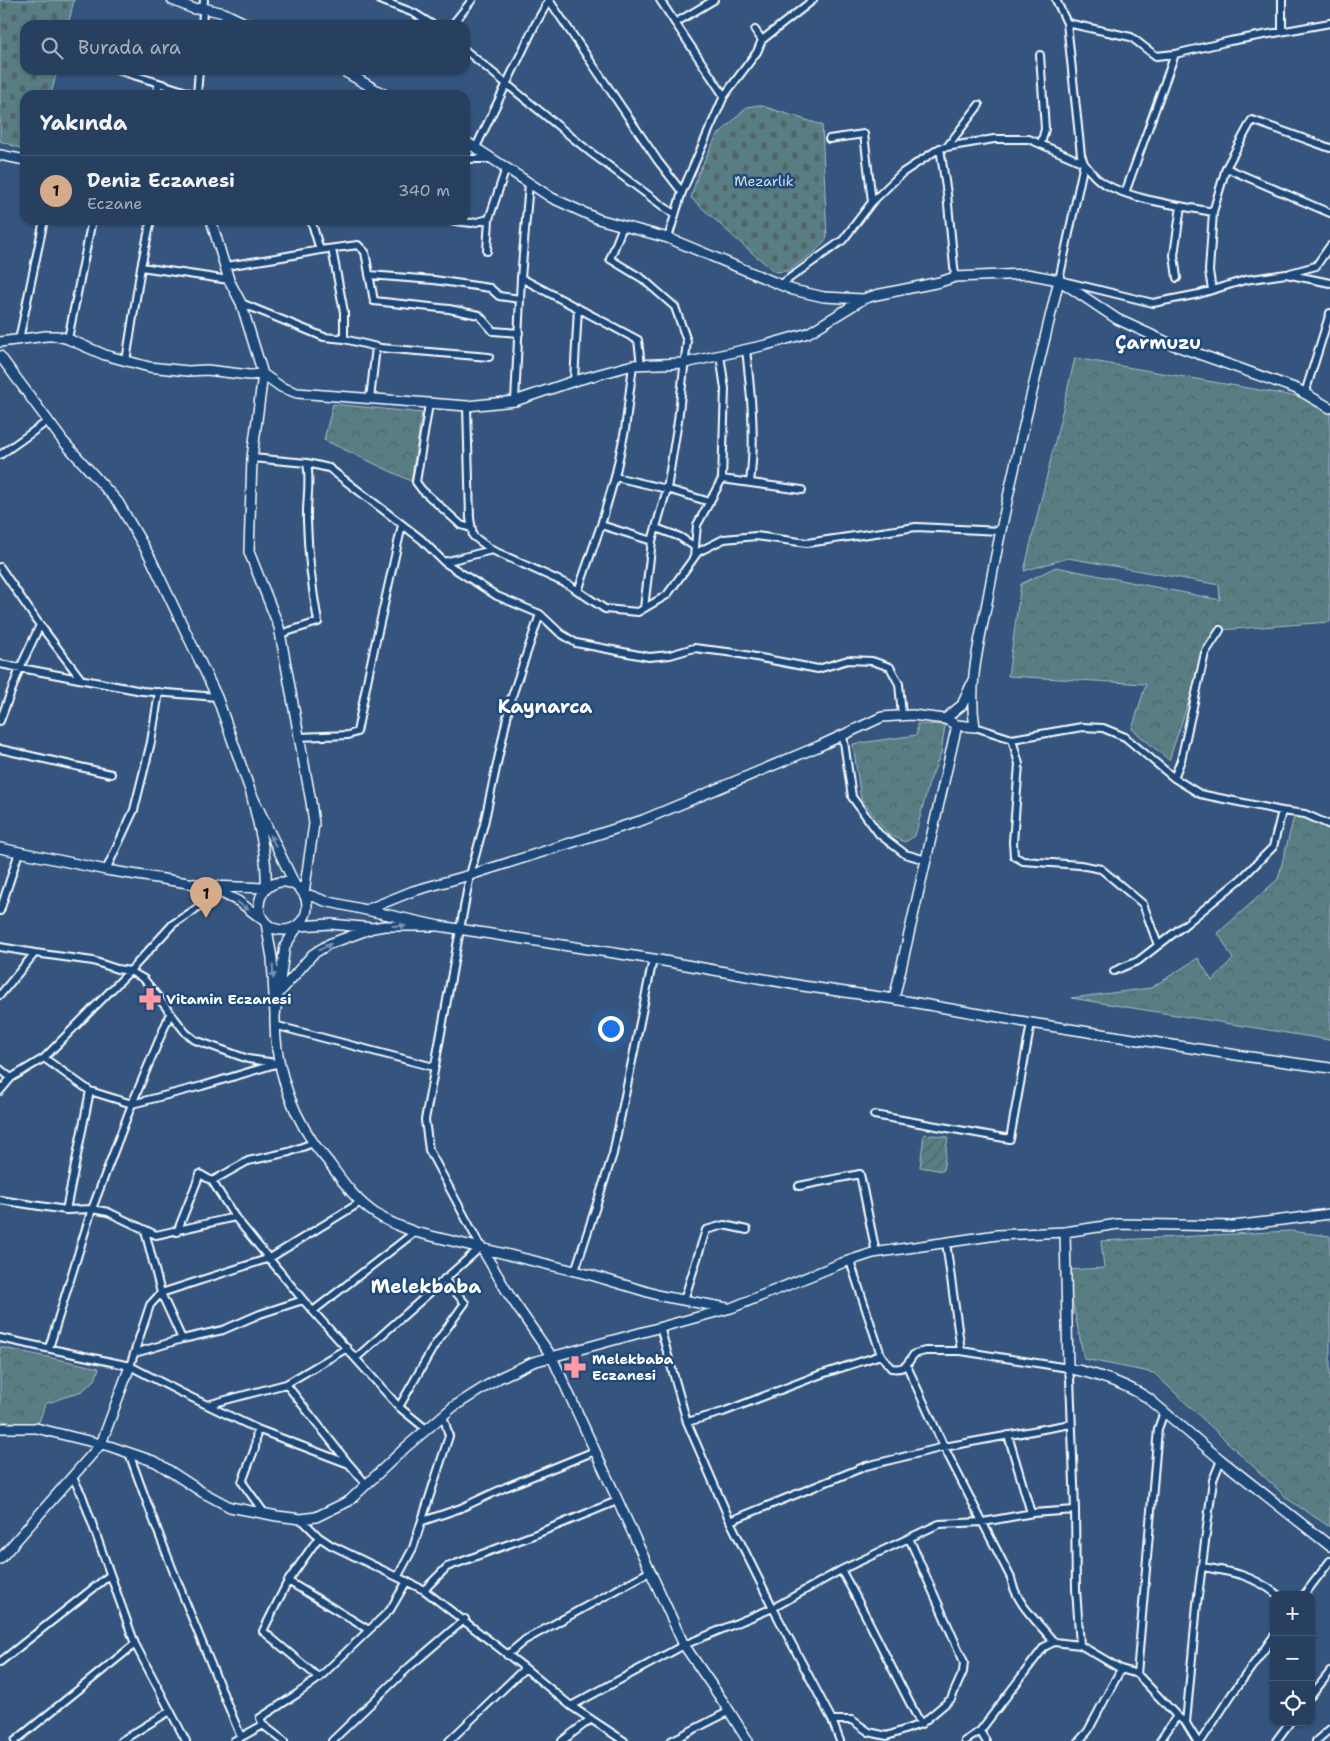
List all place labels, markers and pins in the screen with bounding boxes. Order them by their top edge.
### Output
pin: 1 [190,877,222,918]
pharmacy icon: Vitamin Eczanesi [137,986,163,1012]
place label: Vitamin Eczanesi [166,990,291,1008]
place label: Melekbaba Eczanesi [592,1350,674,1384]
pharmacy icon: Melekbaba Eczanesi [562,1354,588,1380]

